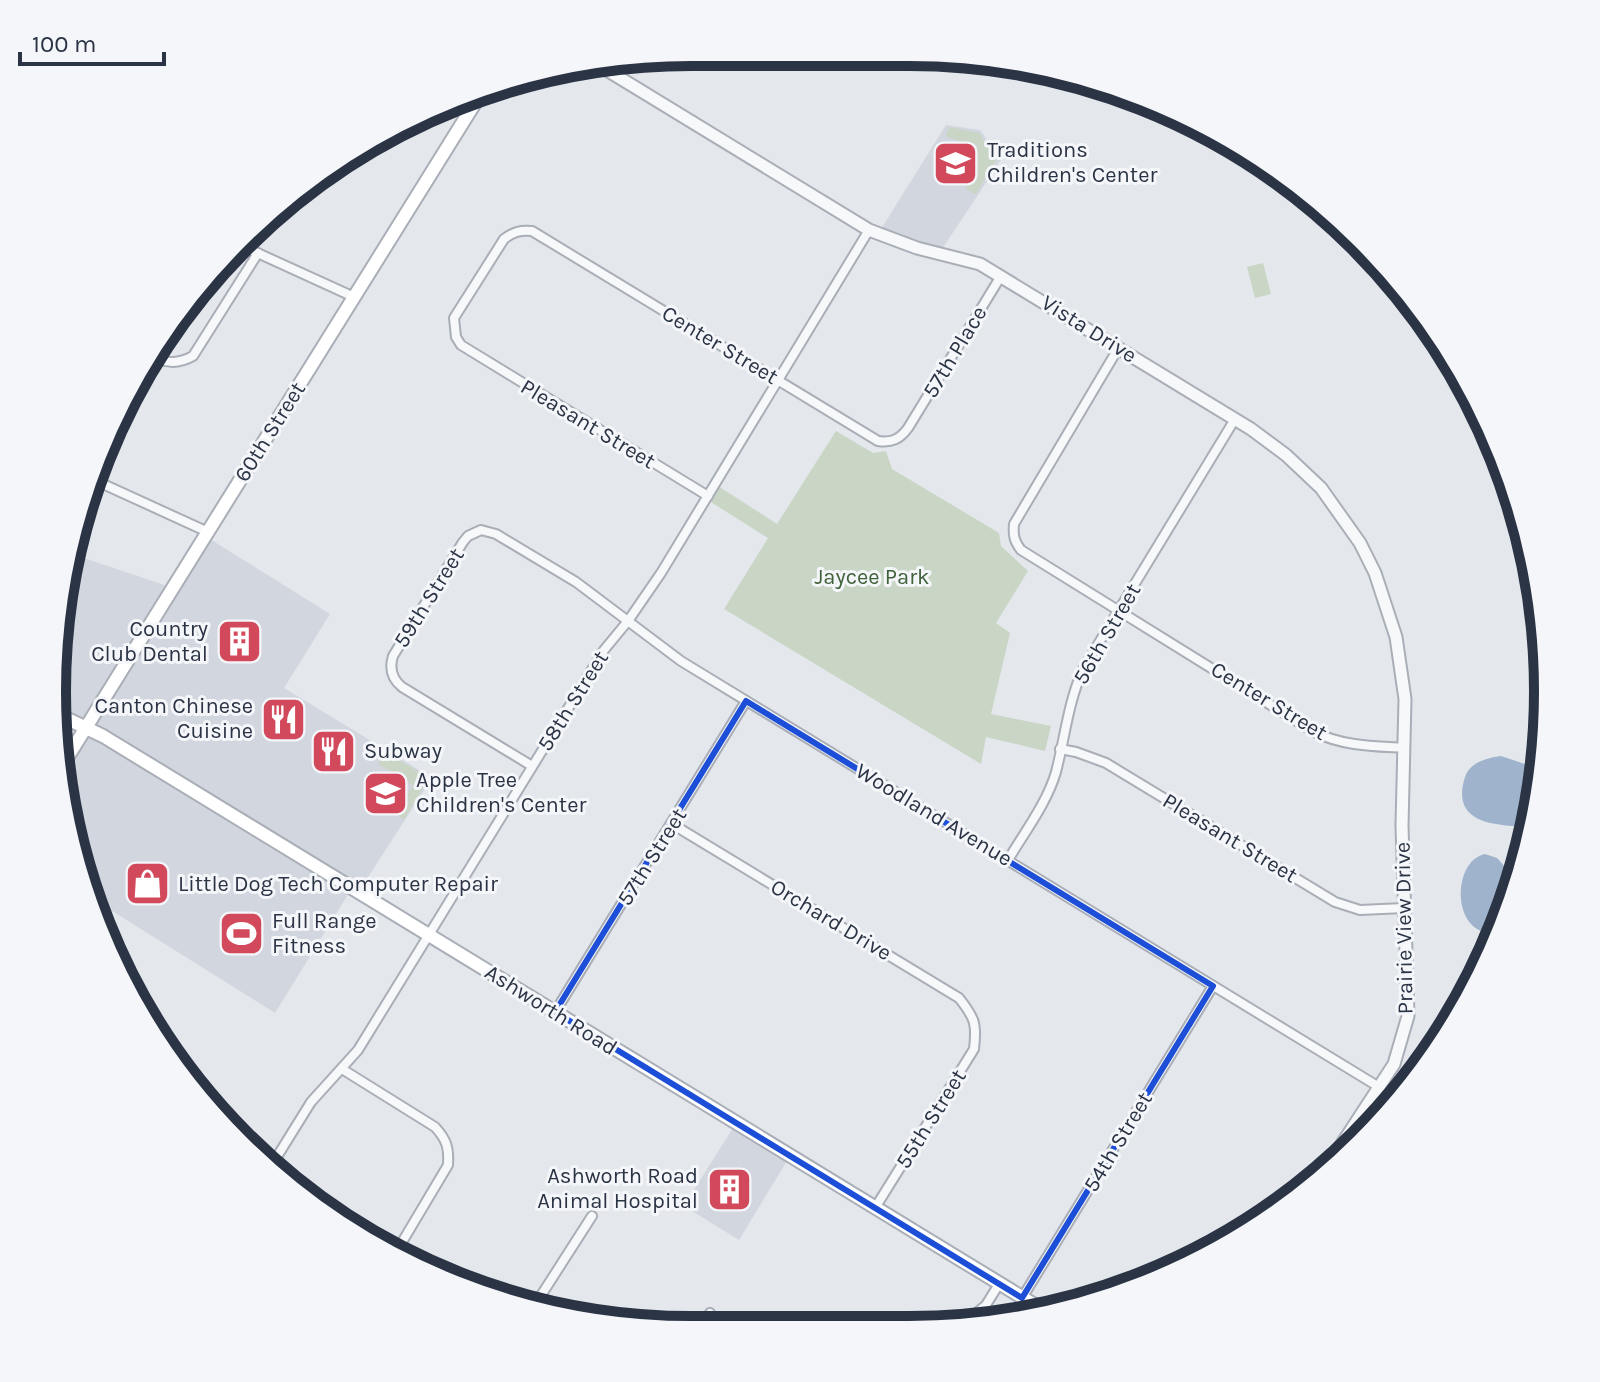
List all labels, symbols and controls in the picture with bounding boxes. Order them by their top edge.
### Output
scale bar [20,16,164,66]
text: 100 m [32,30,97,58]
place label: Traditions Children's Center [987,137,1157,188]
school or university icon: Traditions Children's Center [932,139,980,187]
street label: Vista Drive [1037,289,1141,369]
street label: Center Street [657,300,783,390]
street label: 57th Place [917,301,993,403]
street label: Pleasant Street [516,374,660,474]
street label: 60th Street [229,377,311,487]
street label: 59th Street [388,543,470,653]
park label: Jaycee Park [814,564,930,590]
street label: 56th Street [1068,579,1146,689]
place label: Country Club Dental [91,616,208,667]
building icon: Country Club Dental [215,618,263,666]
street label: 58th Street [532,646,614,756]
street label: Center Street [1206,656,1332,746]
place label: Canton Chinese Cuisine [95,693,253,744]
restaurant icon: Canton Chinese Cuisine [260,695,308,743]
restaurant icon: Subway [309,727,357,775]
place label: Subway [364,738,442,764]
street label: Woodland Avenue [851,758,1017,872]
place label: Apple Tree Children's Center [416,767,586,818]
school or university icon: Apple Tree Children's Center [361,769,409,817]
street label: Pleasant Street [1158,788,1302,888]
street label: 57th Street [612,804,692,910]
street label: Prairie View Drive [1389,841,1419,1015]
shop icon: Little Dog Tech Computer Repair [123,860,171,908]
place label: Little Dog Tech Computer Repair [178,871,498,897]
street label: Orchard Drive [766,874,896,966]
place label: Full Range Fitness [272,908,376,959]
sports icon: Full Range Fitness [217,910,265,958]
street label: Ashworth Road [480,959,622,1061]
street label: 55th Street [890,1065,972,1173]
street label: 54th Street [1078,1087,1158,1197]
place label: Ashworth Road Animal Hospital [537,1163,698,1214]
building icon: Ashworth Road Animal Hospital [705,1165,753,1213]

